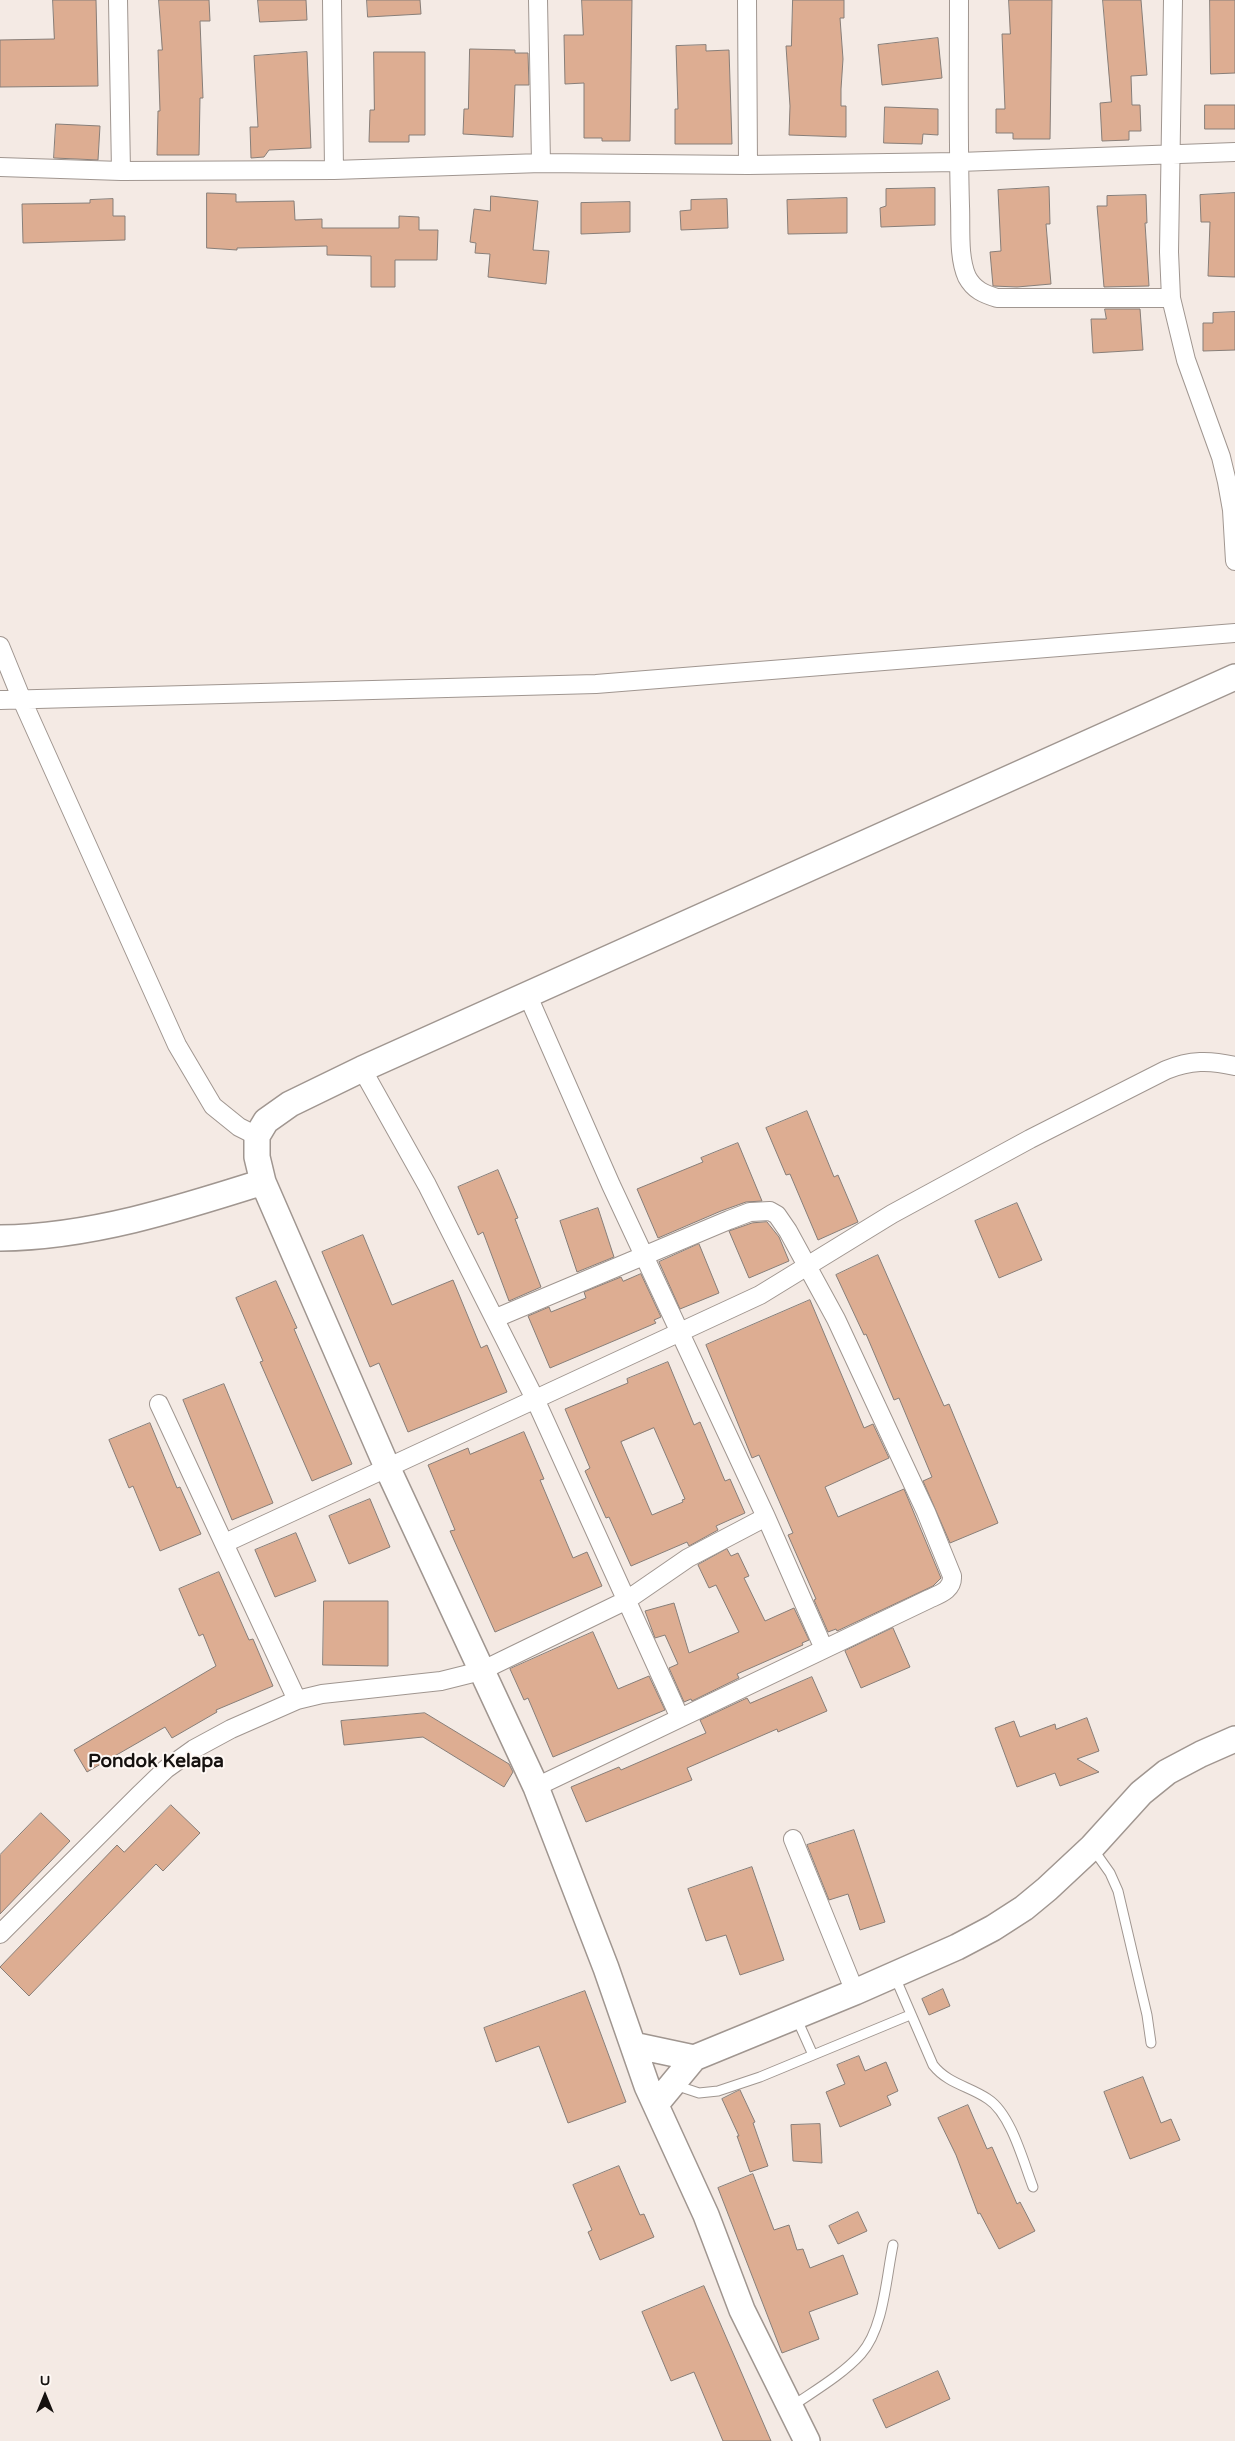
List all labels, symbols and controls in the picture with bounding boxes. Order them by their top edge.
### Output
district label: Pondok Kelapa [88,1751,224,1773]
north arrow [20,2371,70,2421]
text: U [40,2372,50,2389]

